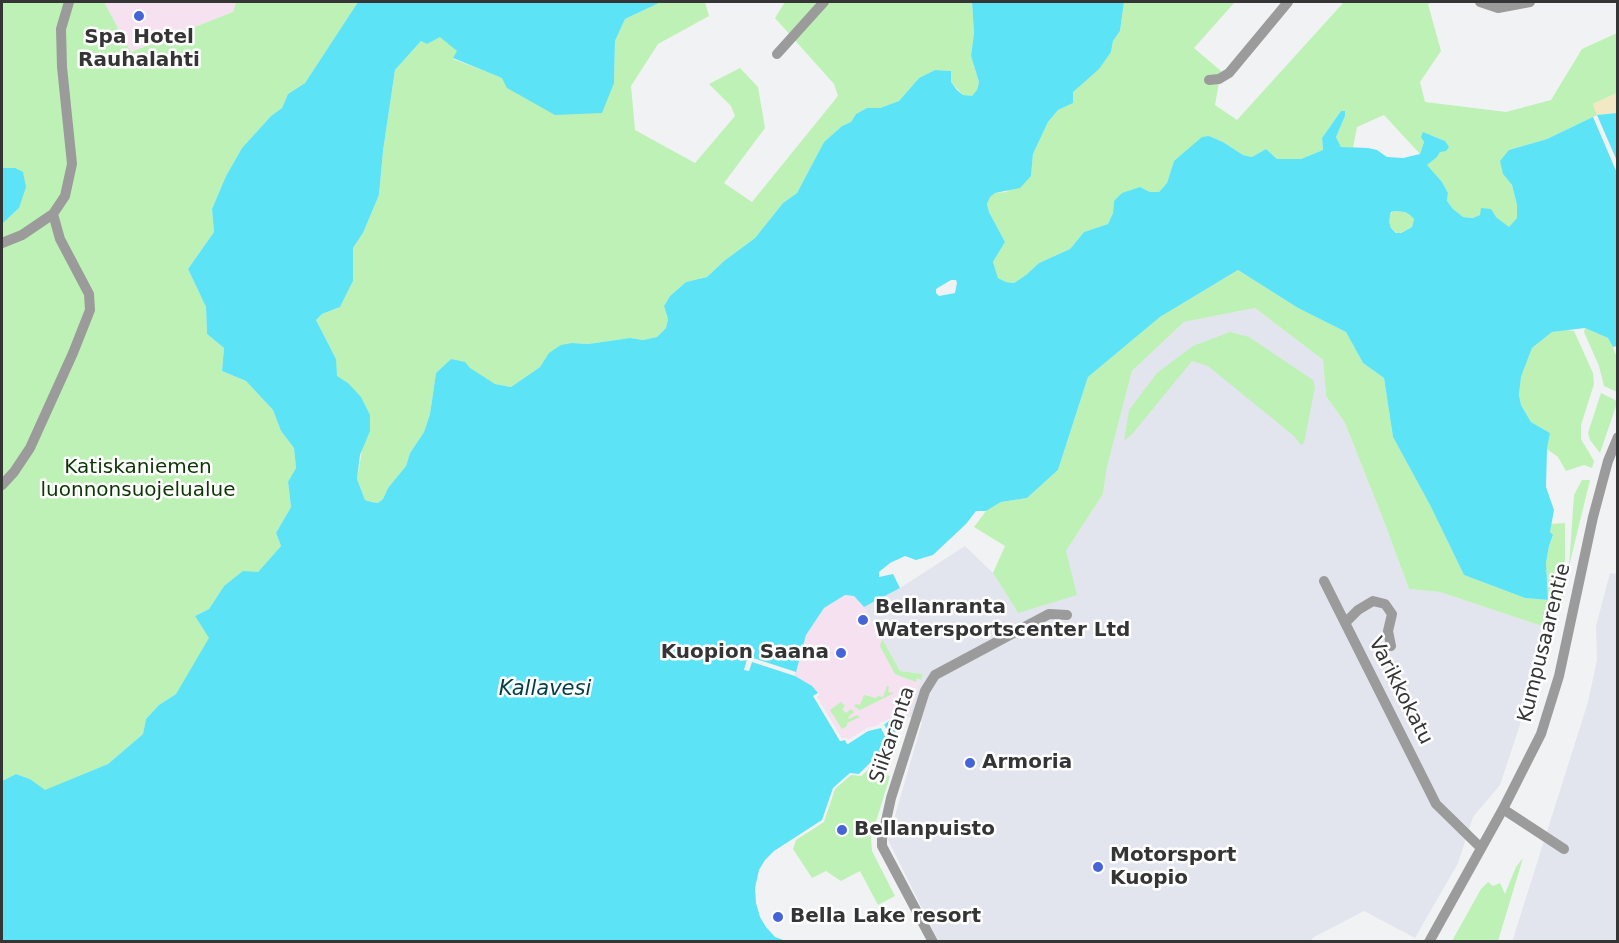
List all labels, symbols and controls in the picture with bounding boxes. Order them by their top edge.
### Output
marker: Spa Hotel Rauhalahti [132,9,146,23]
place label: Spa Hotel Rauhalahti [78,26,200,73]
park label: Katiskaniemen luonnonsuojelualue [41,456,235,503]
street label: Kumpusaarentie [1514,561,1576,725]
place label: Bellanranta Watersportscenter Ltd [875,596,1130,643]
marker: Bellanranta Watersportscenter Ltd [856,613,870,627]
street label: Varikkokatu [1363,633,1437,749]
place label: Kuopion Saana [661,641,829,665]
marker: Kuopion Saana [834,646,848,660]
water label: Kallavesi [499,677,591,703]
street label: Siikaranta [865,684,921,786]
place label: Armoria [982,751,1072,775]
marker: Armoria [963,756,977,770]
place label: Bellanpuisto [854,818,995,842]
marker: Bellanpuisto [835,823,849,837]
place label: Motorsport Kuopio [1110,844,1236,891]
marker: Motorsport Kuopio [1091,860,1105,874]
place label: Bella Lake resort [790,905,981,929]
marker: Bella Lake resort [771,910,785,924]

